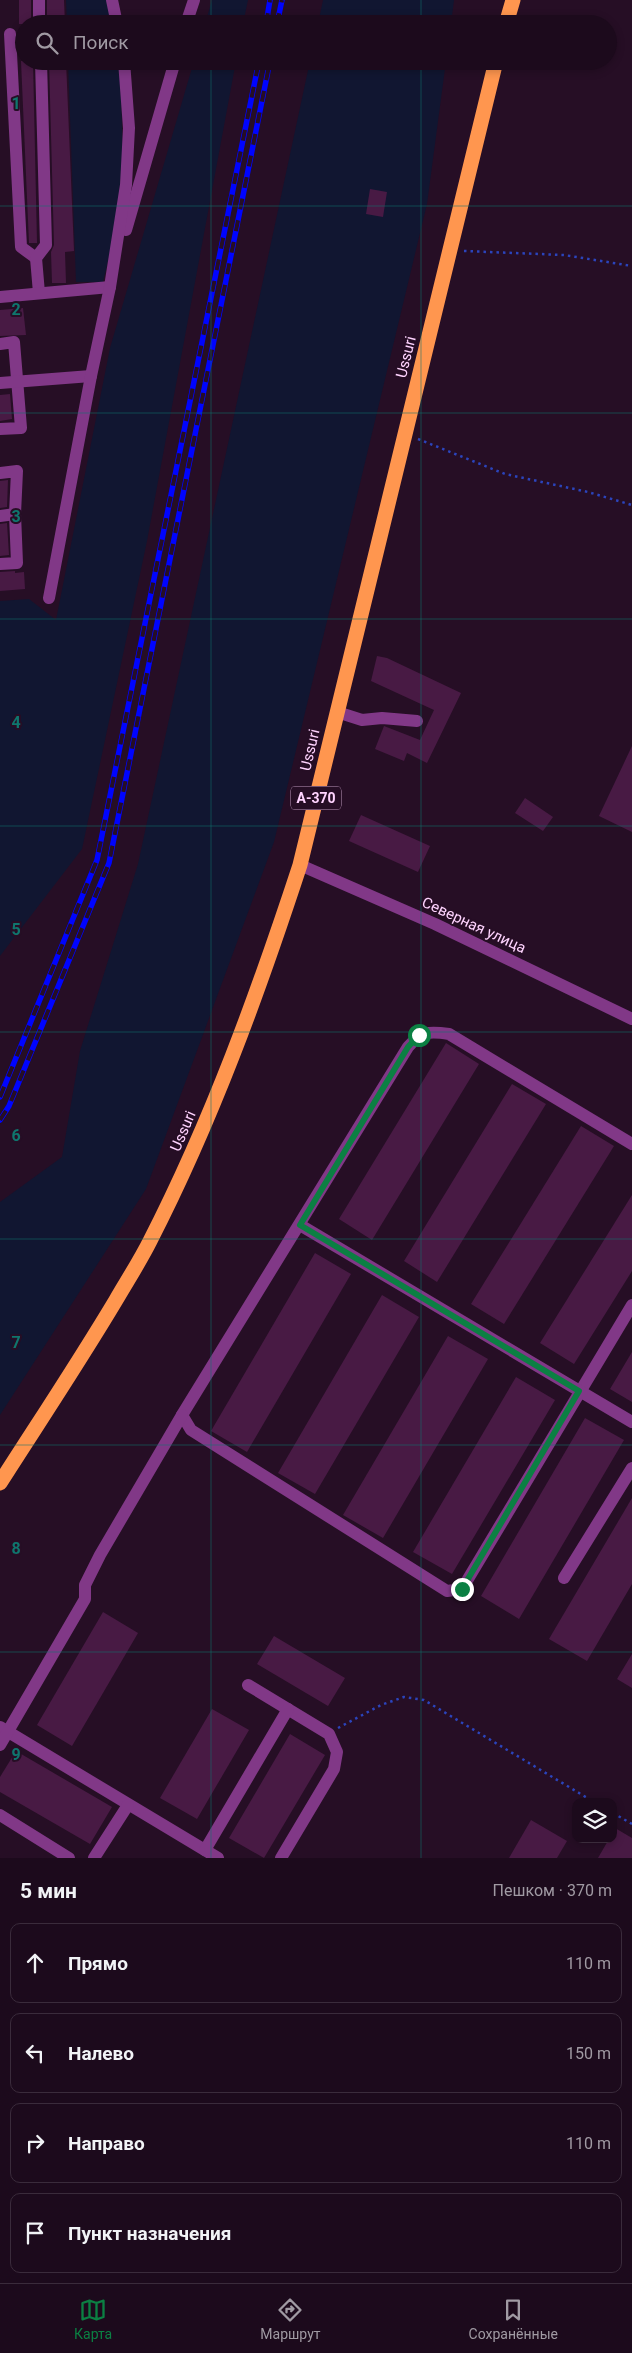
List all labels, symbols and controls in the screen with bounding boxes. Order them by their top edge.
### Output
search box [15,15,617,70]
icon: search [33,29,61,57]
text: Поиск [73,31,129,54]
text: 1 [11,94,21,113]
text: 2 [11,300,21,319]
street label: Ussuri [392,334,420,380]
text: 3 [11,507,21,526]
text: 4 [11,713,21,732]
street label: Ussuri [296,727,324,773]
road number: А-370 [291,786,341,810]
street label: Северная улица [419,893,529,957]
text: 5 [11,920,21,939]
route start [408,1024,431,1047]
street label: Ussuri [166,1108,200,1154]
text: 6 [11,1126,21,1145]
text: 7 [11,1333,21,1352]
text: 8 [11,1539,21,1558]
route end [451,1578,474,1601]
text: 9 [11,1745,21,1764]
map controls [572,1798,617,1843]
button: layers [572,1798,617,1843]
text: 5 мин [20,1879,77,1903]
text: Пешком · 370 m [493,1881,612,1900]
icon: ahead [21,1949,49,1977]
text: Прямо [68,1952,128,1975]
text: 110 m [566,1954,611,1973]
icon: left [21,2039,49,2067]
text: Налево [68,2042,134,2065]
text: 150 m [566,2044,611,2063]
icon: right [21,2129,49,2157]
text: Направо [68,2132,145,2155]
text: 110 m [566,2134,611,2153]
icon: arrive [21,2219,49,2247]
text: Пункт назначения [68,2222,231,2245]
tab: Карта [74,2296,112,2342]
tab: Маршрут [260,2296,321,2342]
tab: Сохранённые [469,2296,558,2342]

